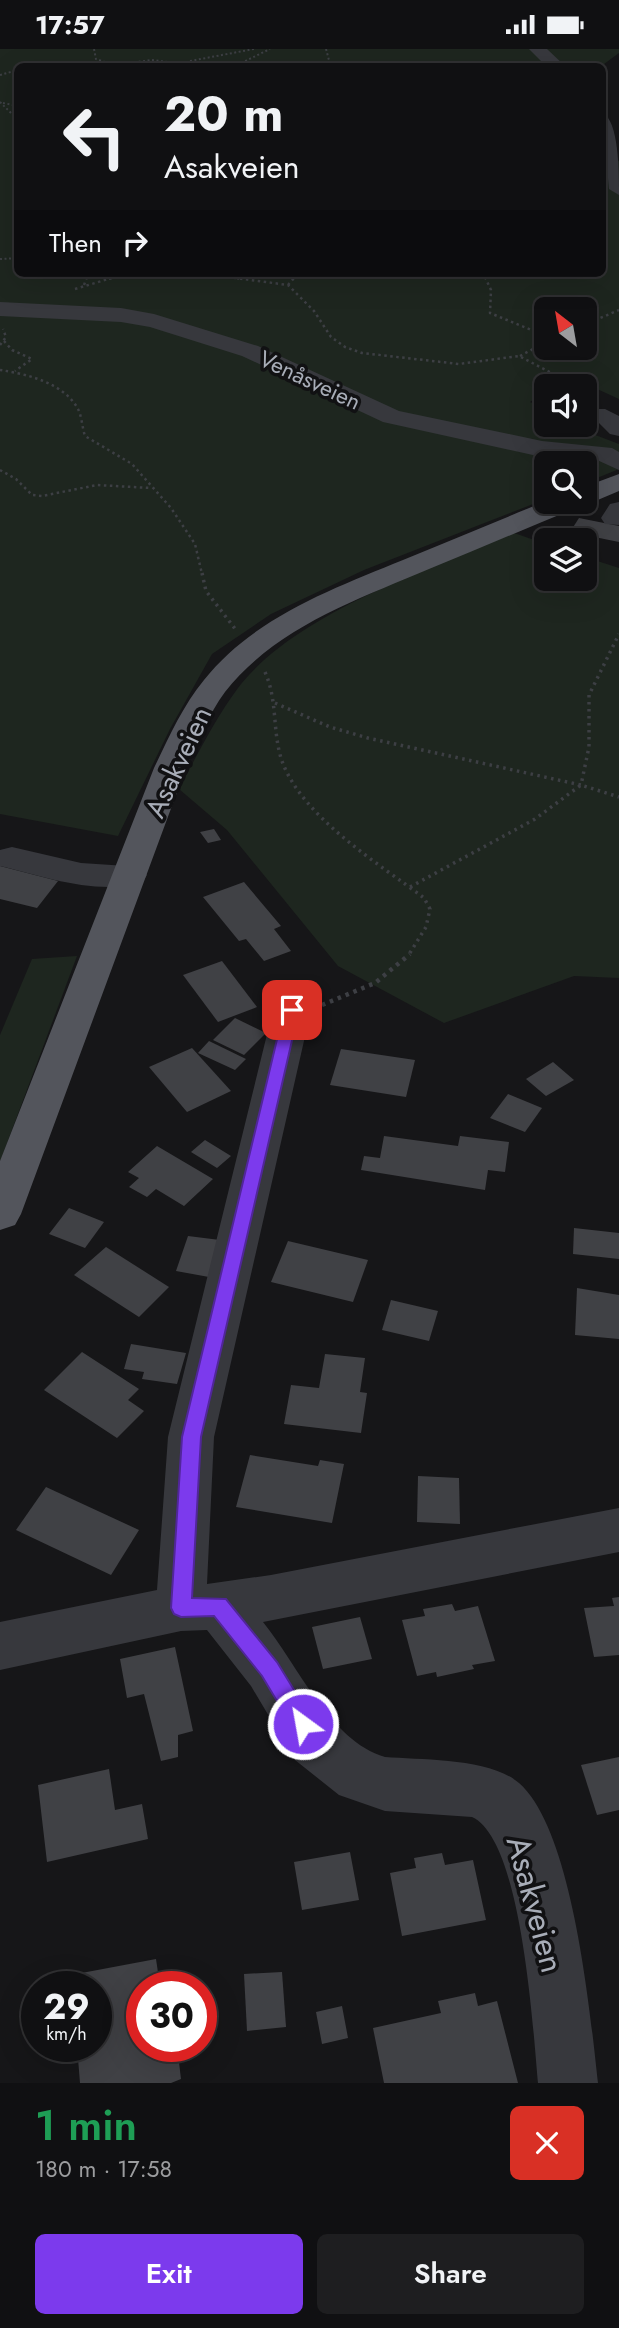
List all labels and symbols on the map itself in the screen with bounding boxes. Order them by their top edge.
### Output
north arrow [534,297,597,361]
street label: Venåsveien [253,342,367,418]
street label: Asakveien [135,700,222,825]
pin [262,980,322,1040]
position arrow [266,1687,340,1761]
street label: Asakveien [495,1830,576,1978]
speed limit sign: 30 [126,1971,217,2062]

